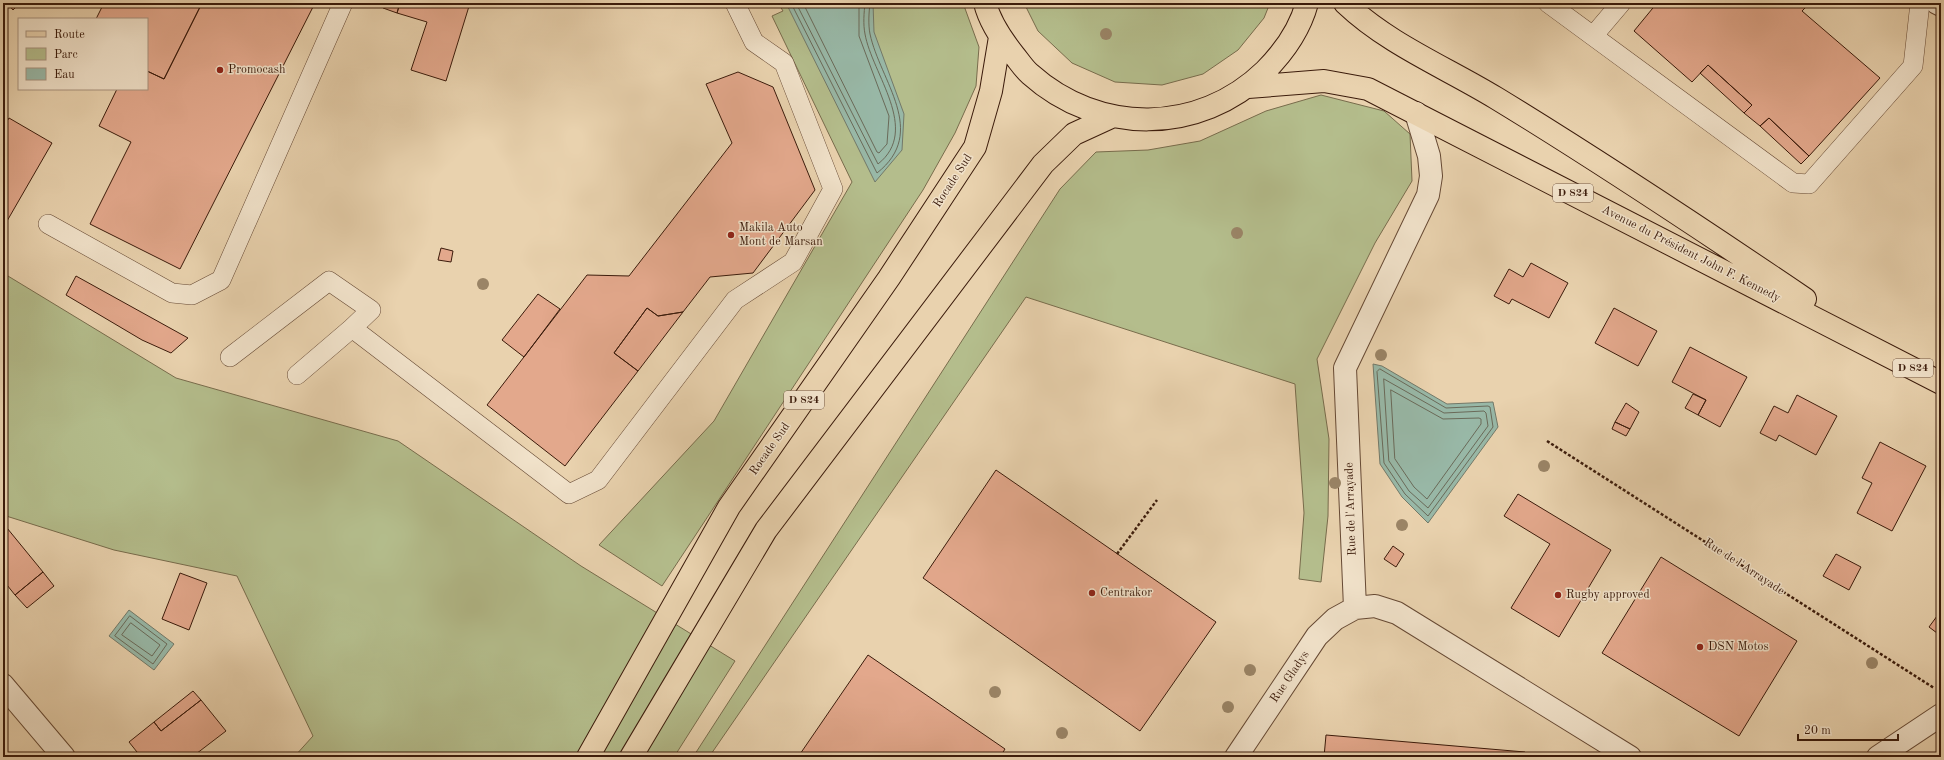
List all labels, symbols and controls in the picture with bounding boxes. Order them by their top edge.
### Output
legend [18,18,148,90]
text: Route [54,29,85,41]
text: Parc [54,49,78,61]
place label: Promocash [228,64,286,76]
marker: Promocash [215,65,225,75]
text: Eau [54,69,75,81]
street label: Rocade Sud [931,152,975,210]
road number: D 824 [1553,184,1593,202]
street label: Avenue du Président John F. Kennedy [1600,204,1783,305]
place label: Makila Auto Mont de Marsan [739,222,823,248]
marker: Makila Auto Mont de Marsan [726,230,736,240]
road number: D 824 [1893,359,1933,377]
road number: D 824 [784,391,824,409]
street label: Rocade Sud [748,421,792,477]
street label: Rue de l'Arrayade [1343,462,1359,556]
street label: Rue de l'Arrayade [1701,536,1787,598]
place label: Centrakor [1100,587,1152,599]
marker: Centrakor [1087,588,1097,598]
place label: Rugby approved [1566,589,1650,601]
marker: Rugby approved [1553,590,1563,600]
place label: DSN Motos [1708,641,1769,653]
marker: DSN Motos [1695,642,1705,652]
street label: Rue Gladys [1268,649,1312,705]
scale bar [1798,716,1898,742]
text: 20 m [1804,725,1831,737]

